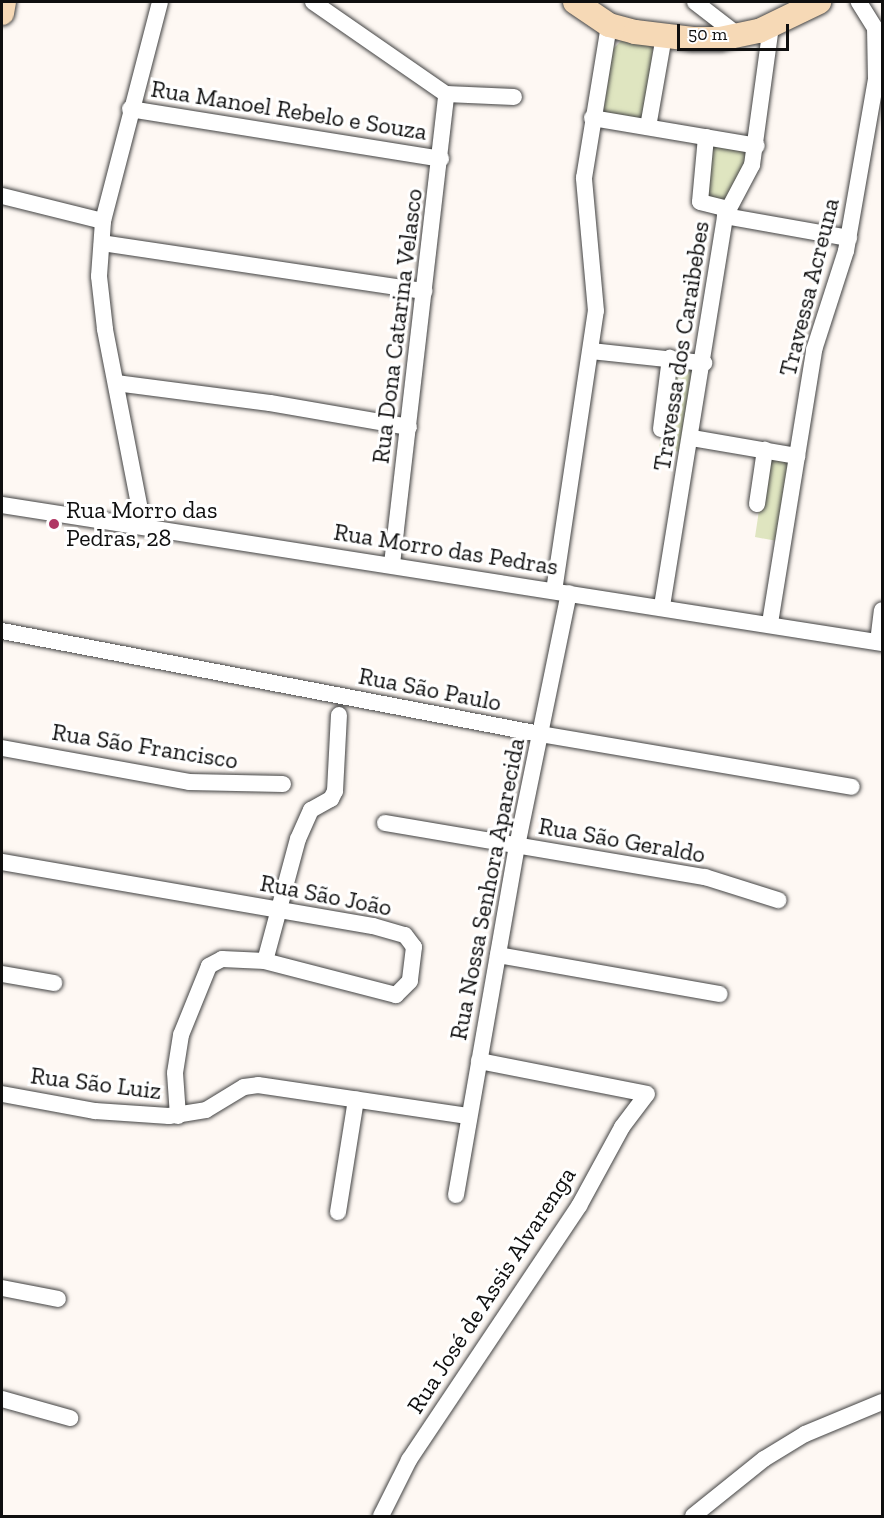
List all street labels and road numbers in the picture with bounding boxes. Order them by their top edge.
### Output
street label: Rua Manoel Rebelo e Souza [149,74,429,146]
street label: Rua Dona Catarina Velasco [366,186,428,466]
street label: Travessa Acreuna [773,195,845,379]
street label: Travessa dos Caraibebes [647,219,715,473]
street label: Rua Morro das Pedras [332,517,560,581]
street label: Rua São Paulo [356,661,504,717]
street label: Rua São Francisco [50,717,240,775]
street label: Rua Nossa Senhora Aparecida [444,735,530,1043]
street label: Rua São Geraldo [536,811,708,869]
street label: Rua São João [257,868,395,922]
street label: Rua São Luiz [29,1061,163,1105]
street label: Rua José de Assis Alvarenga [400,1161,582,1419]

